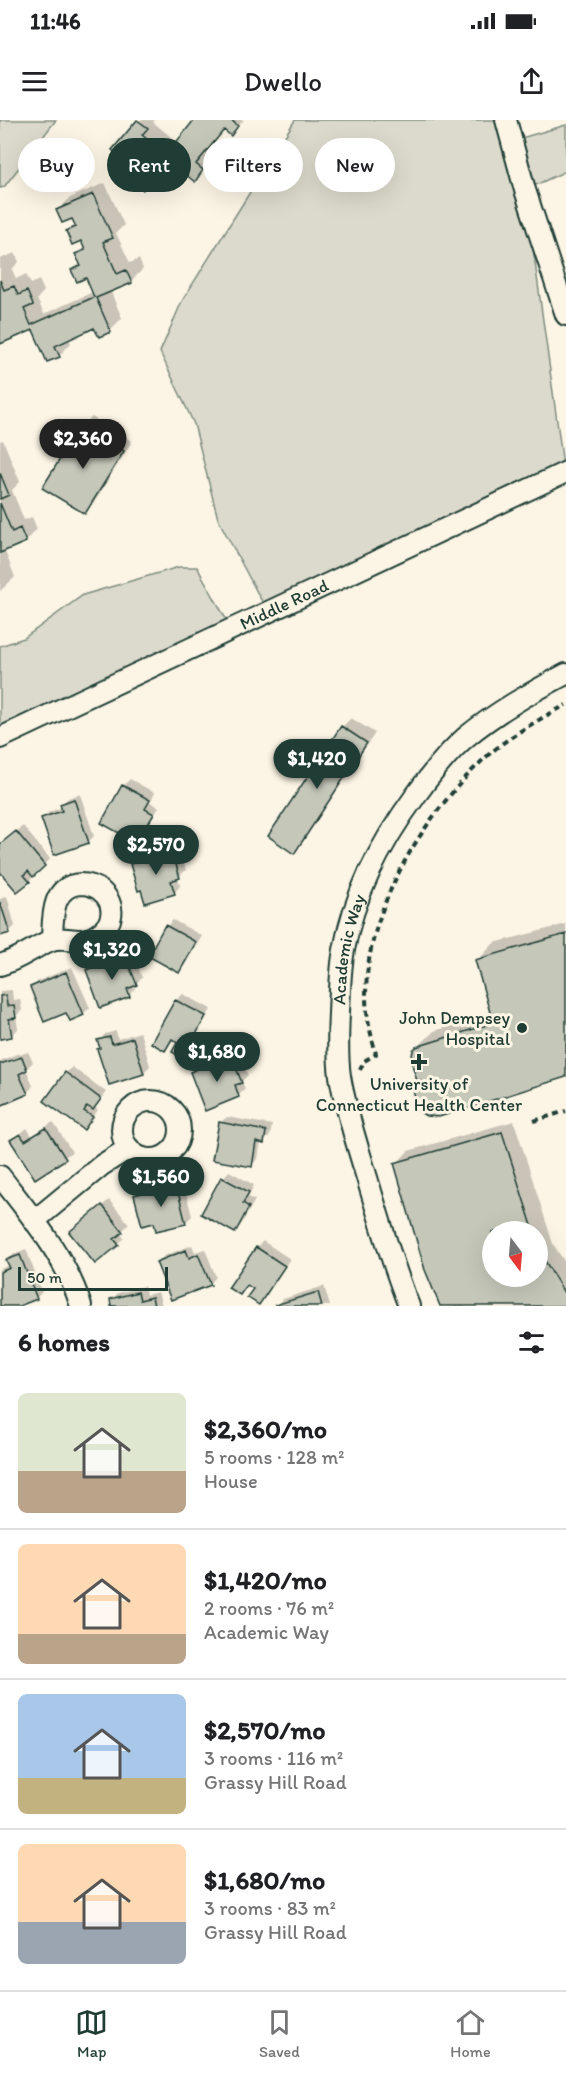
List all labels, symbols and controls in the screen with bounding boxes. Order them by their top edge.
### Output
text: 11:46 [30,8,81,35]
icon: menu [18,65,51,98]
text: Dwello [244,65,322,98]
icon: share [515,65,548,98]
chip: Buy [18,138,95,192]
chip: Rent [107,138,191,192]
chip: Filters [203,138,303,192]
chip: New [315,138,395,192]
pin: $2,360 [34,419,132,470]
text: $2,360 [53,426,113,450]
street label: Middle Road [236,574,332,635]
pin: $1,420 [268,739,366,790]
text: $1,420 [287,746,347,770]
pin: $2,570 [107,825,205,876]
text: $2,570 [127,832,185,856]
street label: Academic Way [328,890,370,1005]
pin: $1,320 [63,930,161,981]
text: $1,320 [83,937,141,961]
place label: John Dempsey Hospital [399,1007,510,1050]
marker: John Dempsey Hospital [515,1021,529,1035]
pin: $1,680 [168,1032,266,1083]
text: $1,680 [188,1039,246,1063]
marker: University of Connecticut Health Center [410,1053,428,1071]
place label: University of Connecticut Health Center [316,1073,523,1116]
pin: $1,560 [112,1157,210,1208]
text: $1,560 [132,1164,190,1188]
north arrow [482,1221,548,1287]
map controls [482,1221,548,1287]
scale bar [18,1264,168,1292]
text: 50 m [27,1268,62,1287]
text: 6 homes [18,1326,110,1358]
icon: filters [515,1326,548,1359]
text: $2,360/mo [204,1413,327,1445]
icon: home [66,1417,138,1489]
text: 5 rooms · 128 m² [204,1445,345,1469]
text: House [204,1469,258,1493]
text: $1,420/mo [204,1564,327,1596]
icon: home [66,1568,138,1640]
text: 2 rooms · 76 m² [204,1596,334,1620]
text: Academic Way [204,1620,329,1644]
text: $2,570/mo [204,1714,326,1746]
icon: home [66,1718,138,1790]
text: 3 rooms · 116 m² [204,1746,343,1770]
text: Grassy Hill Road [204,1770,347,1794]
text: $1,680/mo [204,1864,325,1896]
icon: home [66,1868,138,1940]
text: 3 rooms · 83 m² [204,1896,336,1920]
text: Grassy Hill Road [204,1920,347,1944]
tab: Map [75,2006,108,2061]
tab: Saved [259,2006,300,2061]
tab: Home [450,2006,491,2061]

